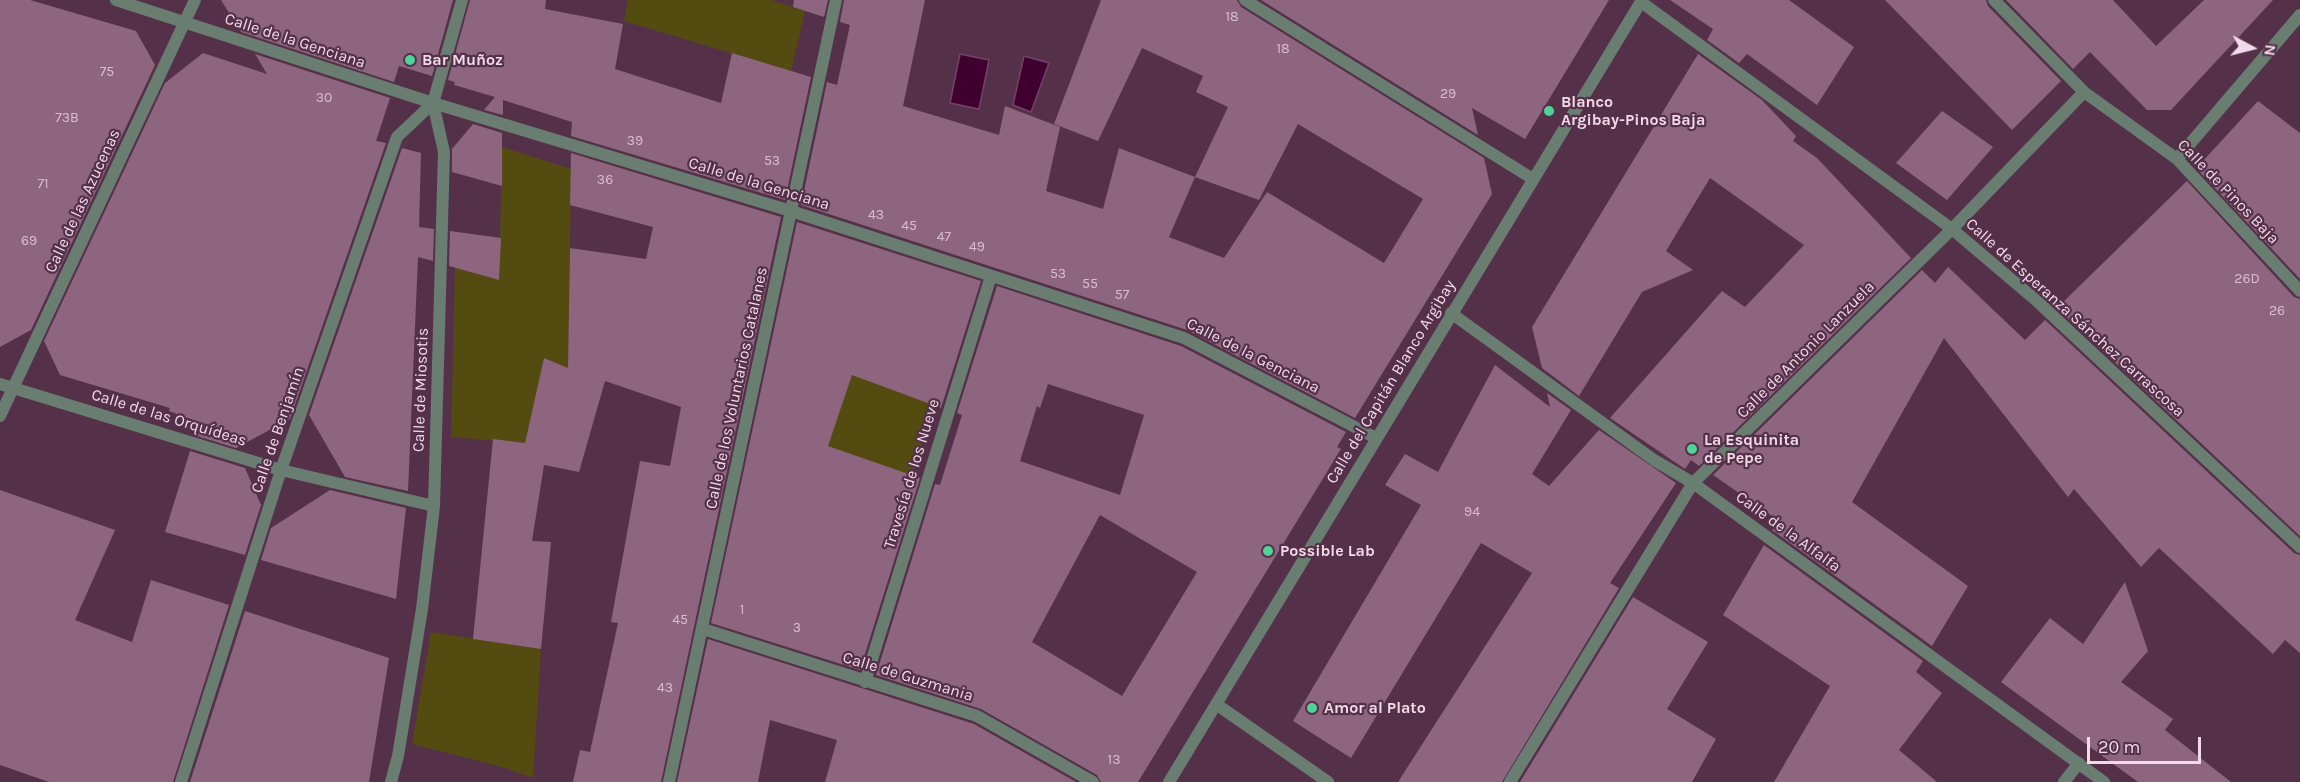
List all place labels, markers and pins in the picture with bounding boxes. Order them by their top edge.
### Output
place label: Bar Muñoz [422,50,503,70]
marker: Bar Muñoz [403,53,417,67]
place label: Blanco Argibay-Pinos Baja [1561,92,1705,130]
marker: Blanco Argibay-Pinos Baja [1542,104,1556,118]
place label: La Esquinita de Pepe [1704,430,1799,468]
marker: La Esquinita de Pepe [1685,442,1699,456]
place label: Possible Lab [1280,541,1375,561]
marker: Possible Lab [1261,544,1275,558]
place label: Amor al Plato [1324,698,1426,718]
marker: Amor al Plato [1305,701,1319,715]

